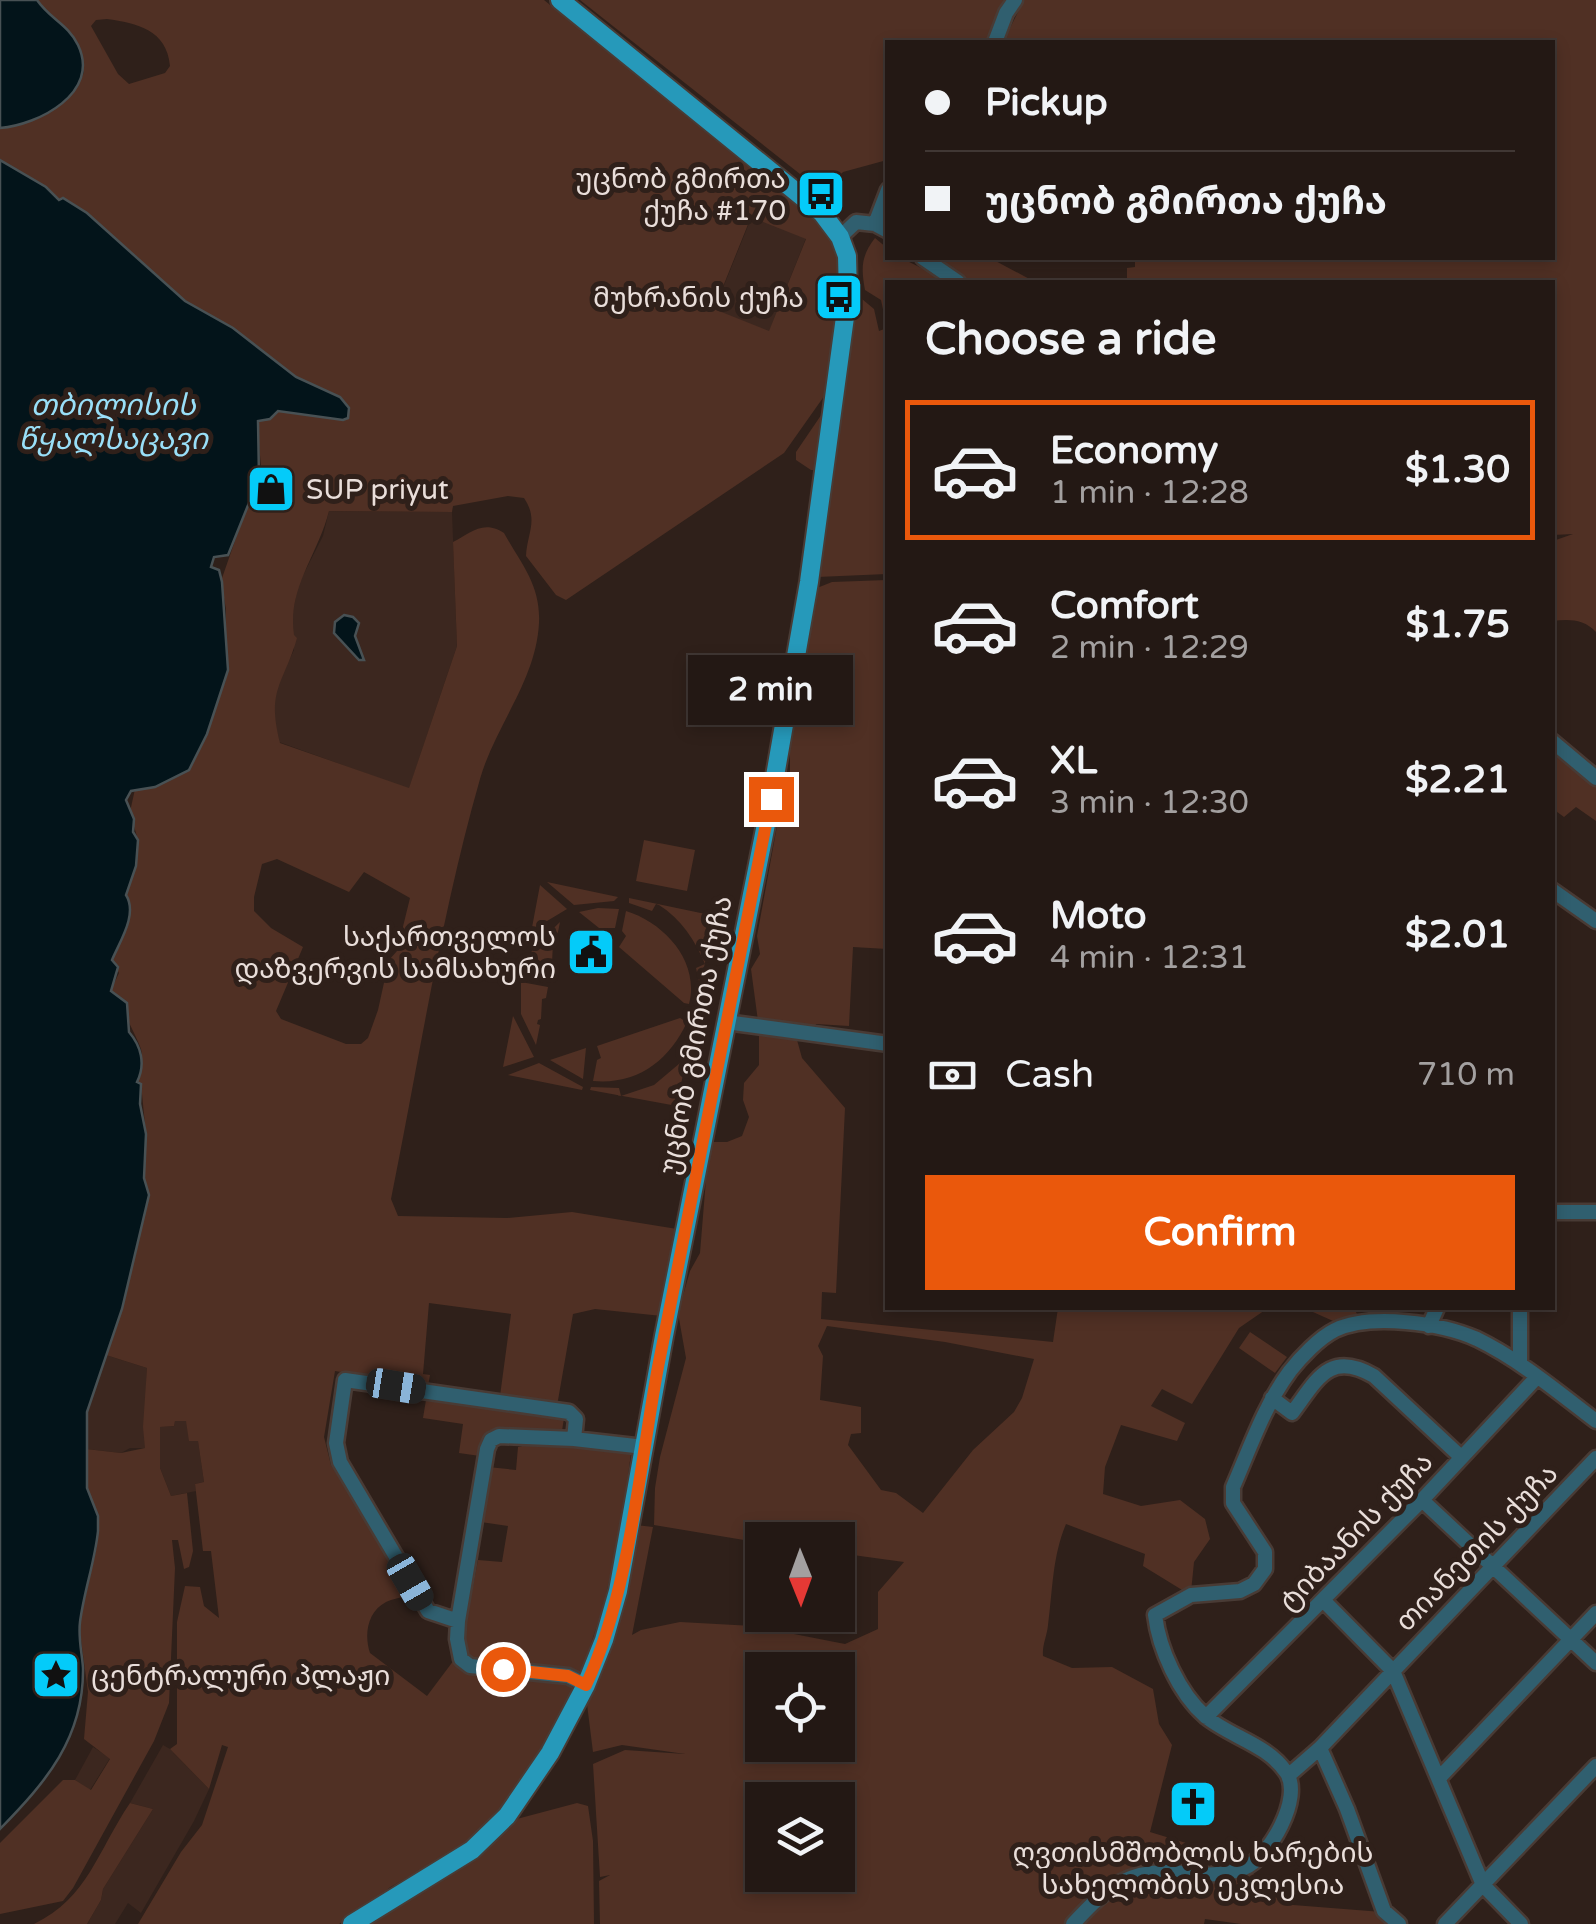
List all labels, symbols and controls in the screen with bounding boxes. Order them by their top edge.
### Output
text: Pickup [985,80,1108,126]
place label: უცნობ გმირთა ქუჩა #170 [575,162,786,228]
bus stop icon: უცნობ გმირთა ქუჩა #170 [795,168,847,220]
text: უცნობ გმირთა ქუჩა [985,179,1387,225]
bus stop icon: მუხრანის ქუჩა [813,271,865,323]
place label: მუხრანის ქუჩა [593,281,804,315]
text: Choose a ride [925,313,1216,367]
water label: თბილისის წყალსაცავი [18,387,209,458]
icon: car [930,425,1020,515]
text: Economy [1050,428,1218,474]
text: $1.30 [1405,447,1510,493]
shop icon: SUP priyut [245,463,297,515]
place label: SUP priyut [306,473,449,507]
text: 1 min · 12:28 [1050,474,1249,512]
icon: car [930,580,1020,670]
text: Comfort [1050,583,1199,629]
text: $1.75 [1405,602,1510,648]
text: 2 min · 12:29 [1050,629,1249,667]
callout: 2 min [688,654,854,724]
text: 2 min [728,671,813,709]
icon: car [930,735,1020,825]
text: XL [1050,738,1097,784]
text: $2.21 [1405,757,1510,803]
route end [749,777,794,822]
text: 3 min · 12:30 [1050,784,1249,822]
icon: car [930,890,1020,980]
street label: უცნობ გმირთა ქუჩა [652,893,740,1177]
text: Moto [1050,893,1146,939]
text: $2.01 [1405,912,1510,958]
place label: საქართველოს დაზვერვის სამსახური [235,920,556,986]
public building icon: საქართველოს დაზვერვის სამსახური [565,926,617,978]
text: 4 min · 12:31 [1050,939,1249,977]
icon: cash [925,1048,980,1103]
text: Cash [1005,1052,1094,1098]
text: 710 m [1417,1056,1515,1094]
button: Confirm [925,1175,1515,1290]
car [364,1366,428,1406]
street label: ტიბაანის ქუჩა [1271,1445,1440,1618]
street label: თიანეთის ქუჩა [1388,1457,1565,1638]
north arrow [745,1522,855,1632]
map controls [745,1522,855,1892]
car [382,1549,438,1615]
route start [481,1647,526,1692]
place icon: ცენტრალური პლაჟი [30,1649,82,1701]
button: locate [745,1652,855,1762]
place label: ცენტრალური პლაჟი [91,1659,390,1693]
church icon: ღვთისმშობლის ხარების სახელობის ეკლესია [1167,1778,1219,1830]
button: layers [745,1782,855,1892]
place label: ღვთისმშობლის ხარების სახელობის ეკლესია [1013,1836,1373,1902]

